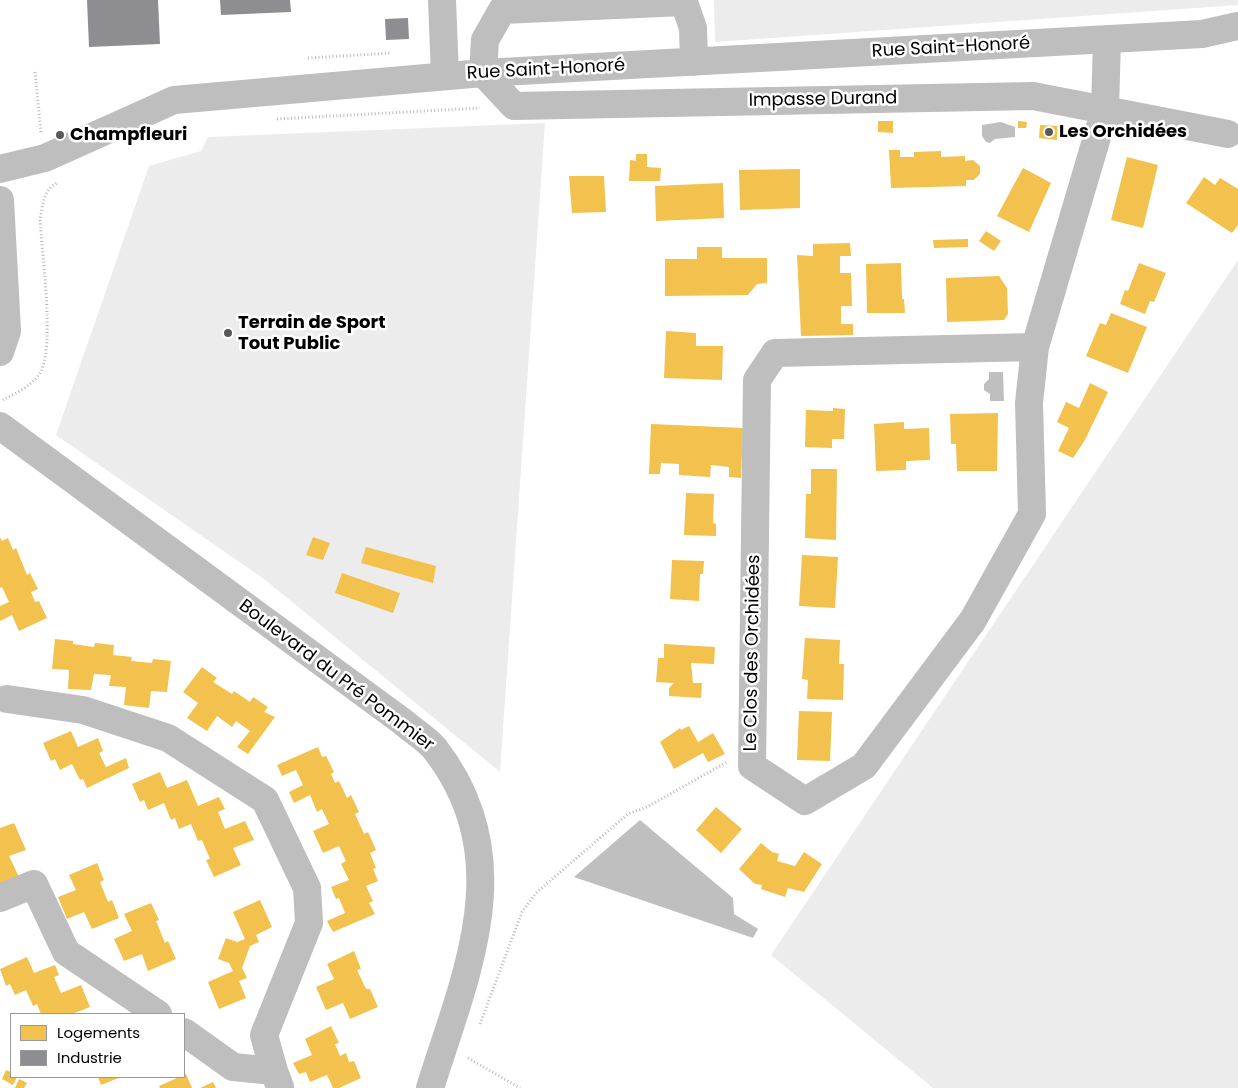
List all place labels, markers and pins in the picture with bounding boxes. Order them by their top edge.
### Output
place label: Les Orchidées [1059,121,1187,143]
place label: Champfleuri [70,124,187,146]
marker: Les Orchidées [1043,126,1055,138]
marker: Champfleuri [54,129,66,141]
place label: Terrain de Sport Tout Public [238,312,386,354]
marker: Terrain de Sport Tout Public [222,327,234,339]

